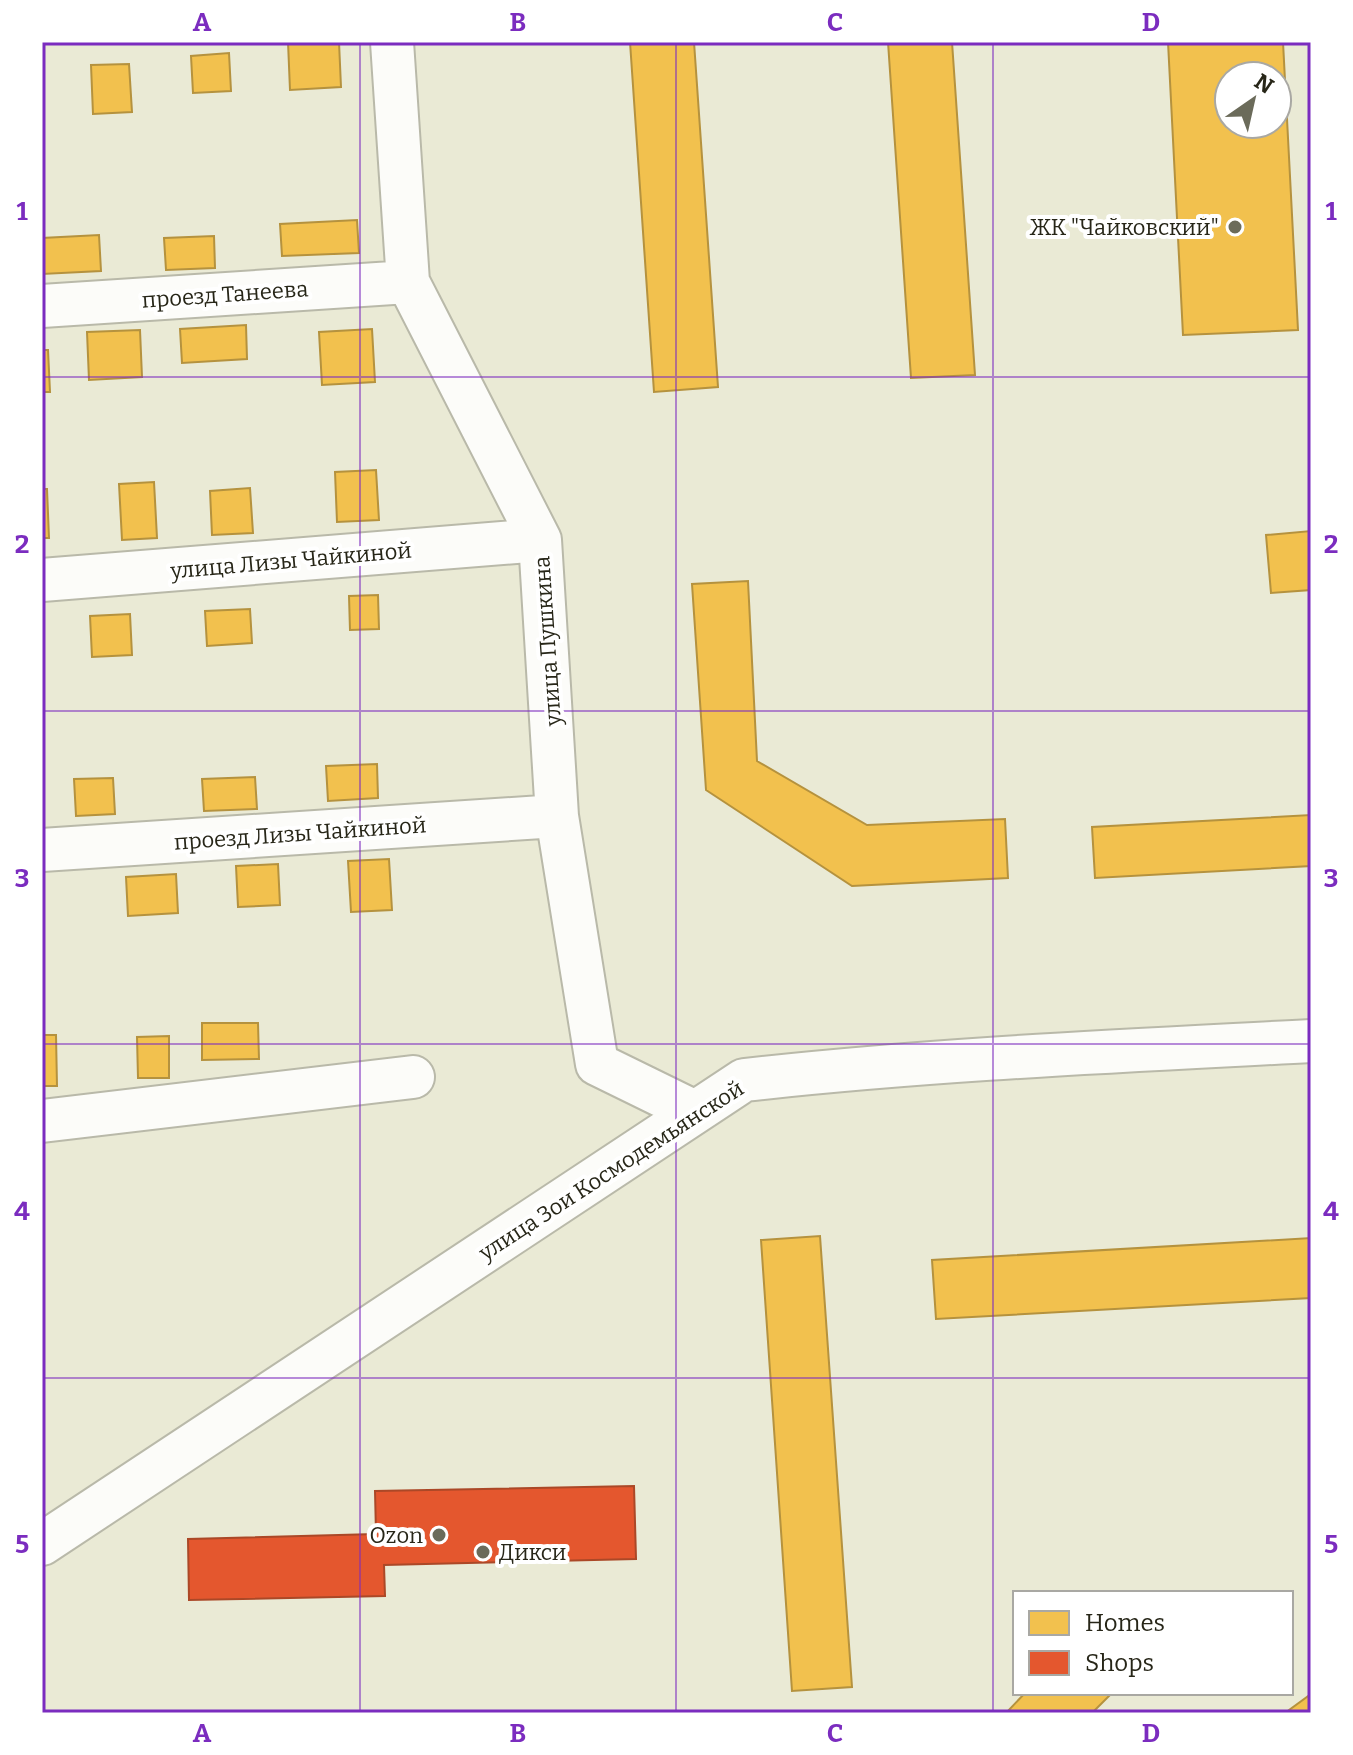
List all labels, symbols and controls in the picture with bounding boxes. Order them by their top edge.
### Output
text: A [193,7,212,38]
text: B [510,7,526,38]
text: C [827,7,843,38]
text: D [1142,7,1160,38]
north arrow [1213,60,1293,140]
text: N [1249,68,1279,100]
text: 1 [16,196,28,227]
text: 1 [1325,196,1337,227]
place label: ЖК "Чайковский" [1029,214,1219,241]
marker: ЖК "Чайковский" [1226,218,1244,236]
street label: проезд Танеева [141,275,309,314]
text: 2 [15,529,29,560]
text: 2 [1324,529,1338,560]
street label: улица Лизы Чайкиной [168,537,413,585]
street label: улица Пушкина [528,555,567,728]
street label: проезд Лизы Чайкиной [173,811,427,856]
text: 3 [15,863,29,894]
text: 3 [1324,863,1338,894]
street label: улица Зои Космодемьянской [473,1075,749,1267]
text: 4 [14,1196,30,1227]
text: 4 [1323,1196,1339,1227]
place label: Ozon [369,1522,423,1549]
marker: Ozon [430,1526,448,1544]
text: 5 [15,1529,29,1560]
text: 5 [1324,1529,1338,1560]
place label: Дикси [499,1539,566,1566]
marker: Дикси [474,1543,492,1561]
legend [1013,1591,1293,1695]
text: Homes [1085,1609,1165,1637]
text: Shops [1085,1649,1154,1677]
text: A [193,1718,212,1749]
text: B [510,1718,526,1749]
text: C [827,1718,843,1749]
text: D [1142,1718,1160,1749]

